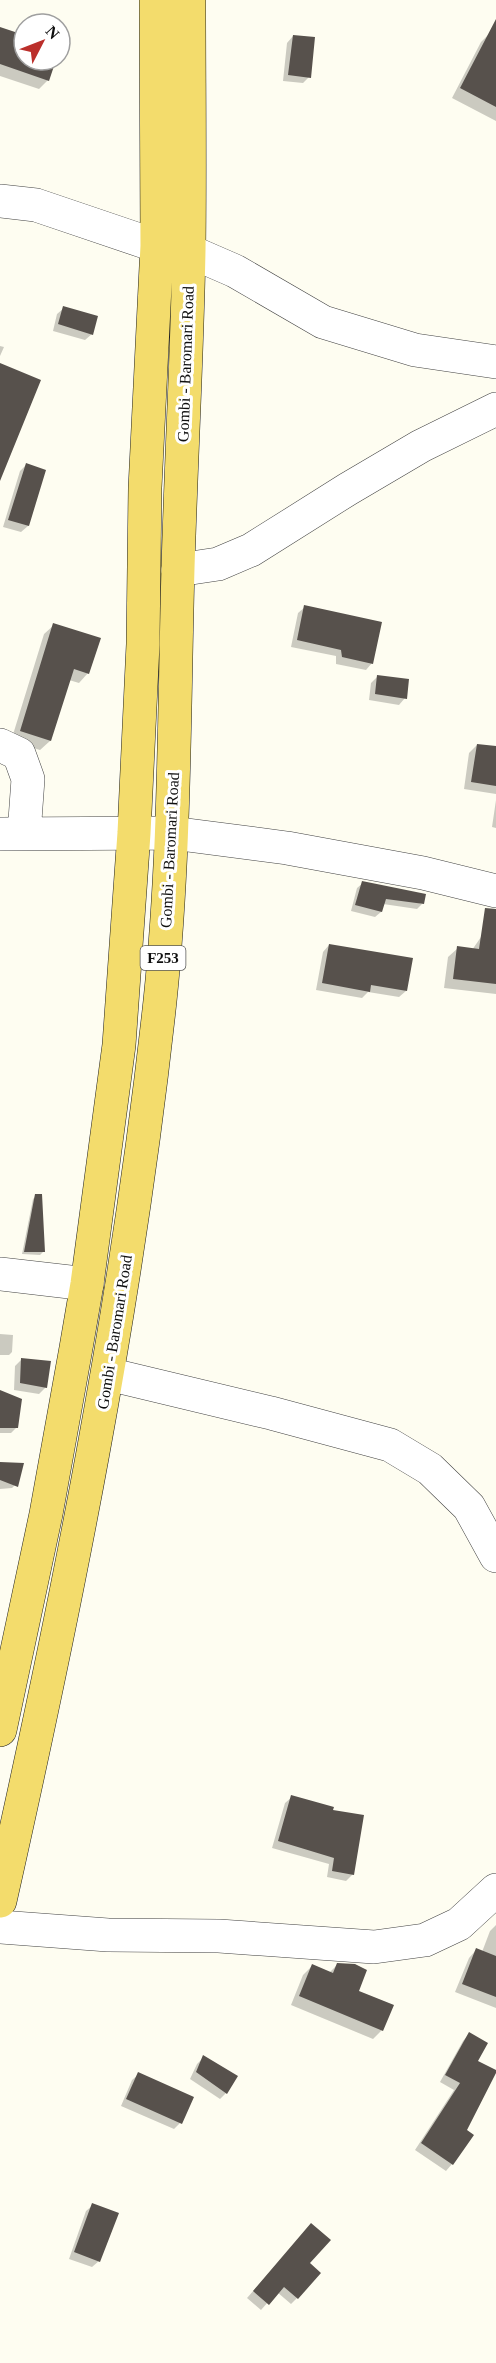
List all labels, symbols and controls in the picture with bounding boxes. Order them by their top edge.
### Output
north arrow [12,12,72,72]
text: N [43,22,63,43]
street label: Gombi - Baromari Road [174,286,197,442]
street label: Gombi - Baromari Road [157,772,182,928]
road number: F253 [140,946,186,970]
street label: Gombi - Baromari Road [94,1254,135,1410]

